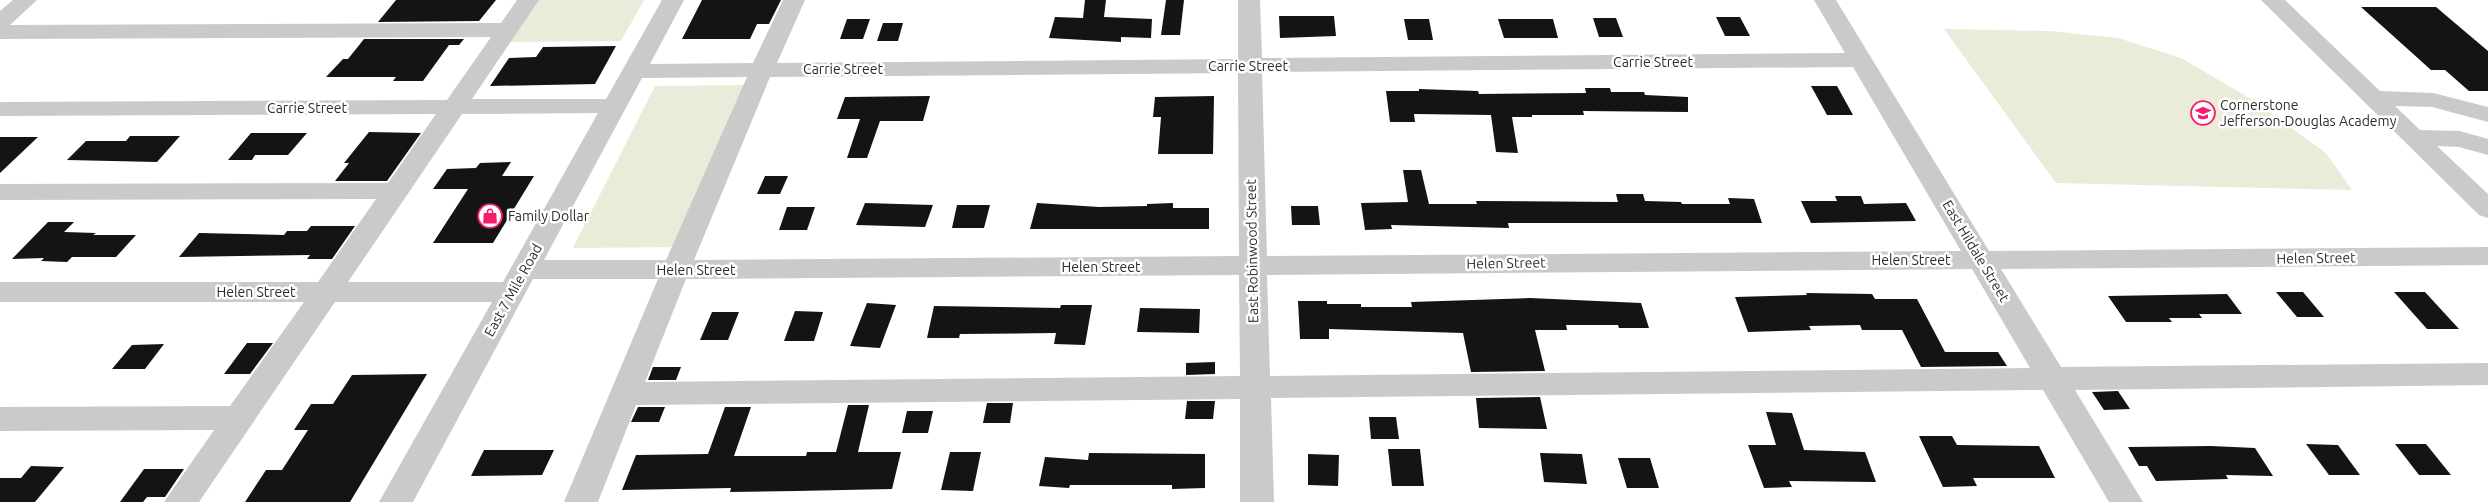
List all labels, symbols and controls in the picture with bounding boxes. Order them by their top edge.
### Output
street label: Carrie Street [1613,54,1693,70]
street label: Carrie Street [1208,58,1288,74]
street label: Carrie Street [803,61,883,77]
place label: Cornerstone Jefferson-Douglas Academy [2220,97,2397,129]
street label: Carrie Street [267,100,347,116]
school or university icon: Cornerstone Jefferson-Douglas Academy [2190,100,2216,126]
street label: East Robinwood Street [1243,178,1261,323]
street label: East Hildale Street [1939,197,2013,305]
shop icon: Family Dollar [477,203,503,229]
place label: Family Dollar [508,208,590,224]
street label: East 7 Mile Road [481,241,545,339]
street label: Helen Street [2276,249,2356,267]
street label: Helen Street [1871,252,1951,268]
street label: Helen Street [1466,254,1546,272]
street label: Helen Street [1061,259,1141,275]
street label: Helen Street [656,262,736,278]
street label: Helen Street [216,284,296,300]

